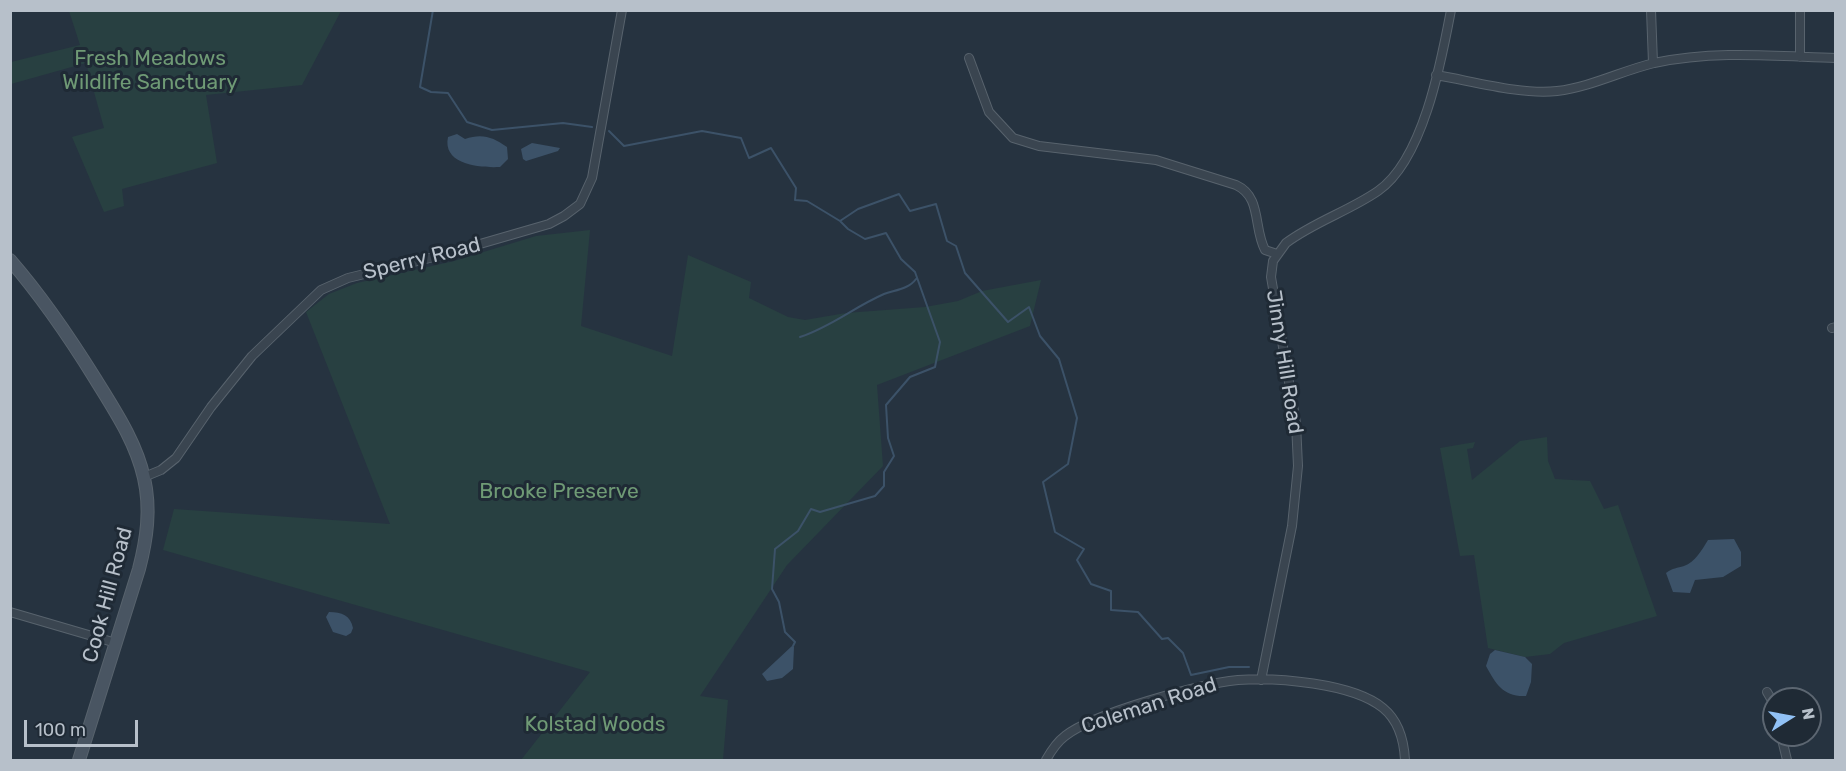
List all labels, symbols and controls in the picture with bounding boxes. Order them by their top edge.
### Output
park label: Fresh Meadows Wildlife Sanctuary [62,46,238,96]
street label: Sperry Road [361,232,483,286]
street label: Jinny Hill Road [1260,288,1308,436]
park label: Brooke Preserve [479,479,639,505]
street label: Cook Hill Road [78,524,138,666]
street label: Coleman Road [1078,672,1220,740]
north arrow [1762,687,1822,747]
text: N [1798,706,1819,721]
scale bar [27,708,141,746]
park label: Kolstad Woods [525,712,665,738]
text: 100 m [35,719,86,741]

